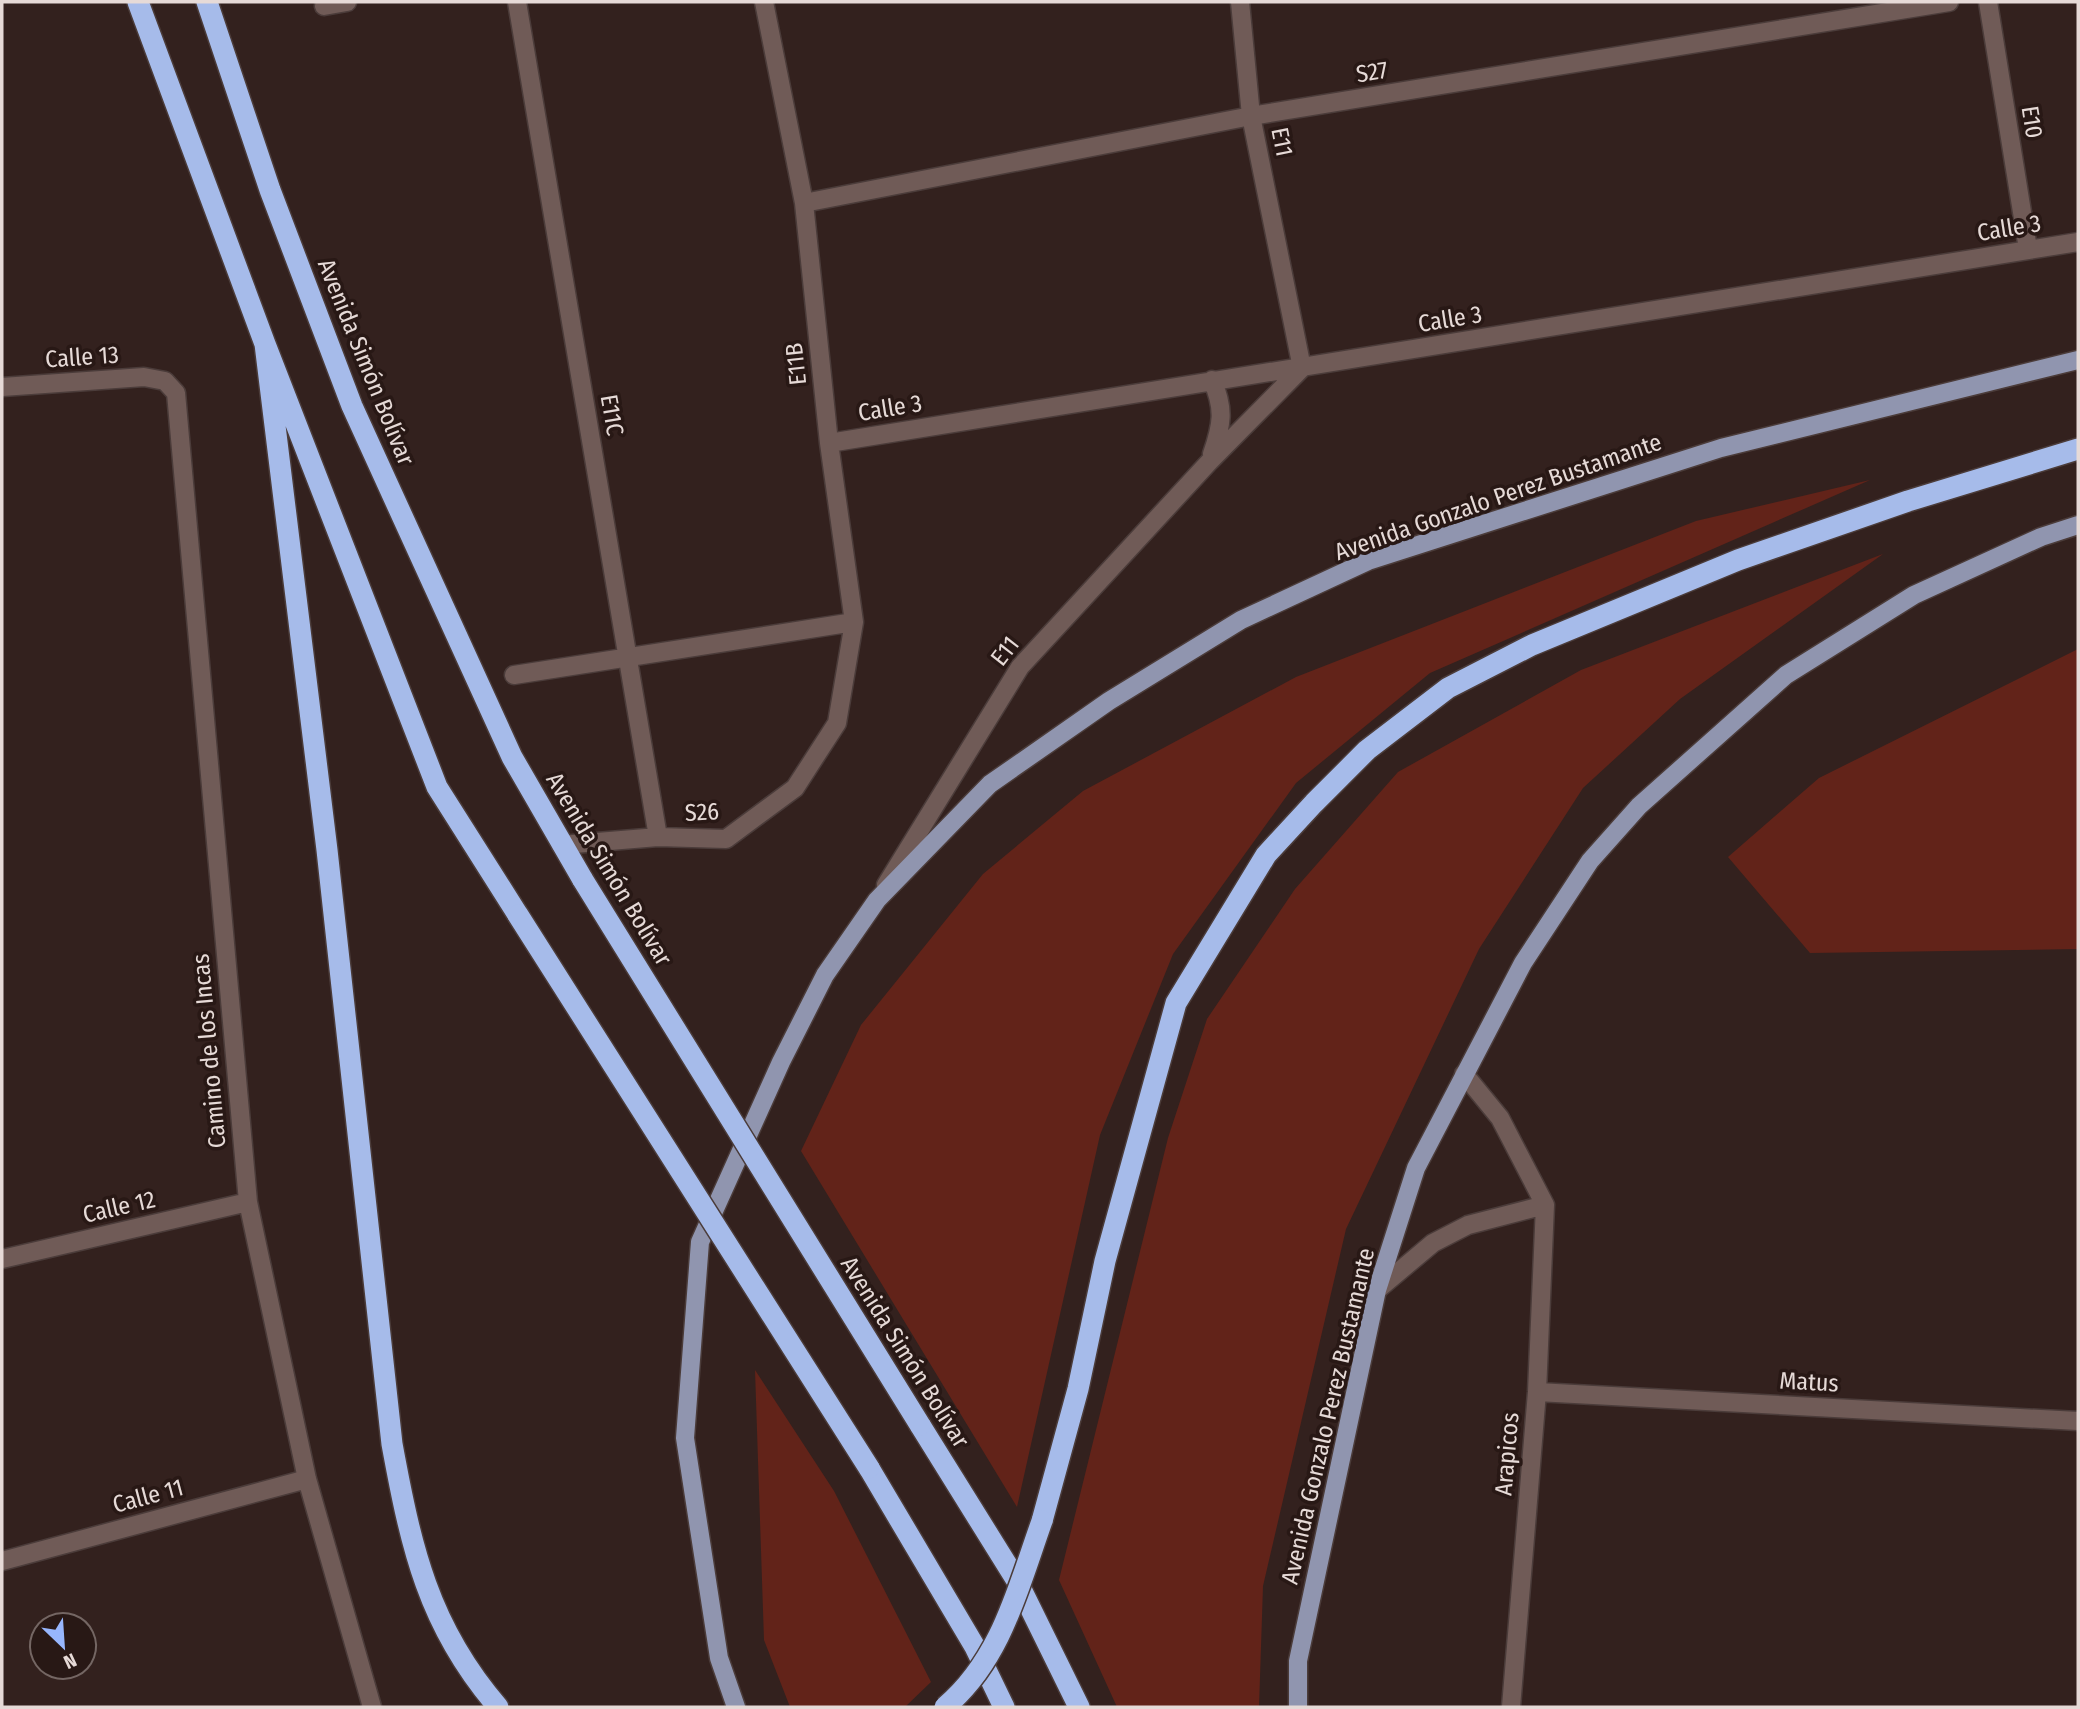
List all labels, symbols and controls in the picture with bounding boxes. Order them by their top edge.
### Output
street label: S27 [1354,56,1390,88]
street label: E10 [2016,104,2048,140]
street label: E11 [1265,125,1299,159]
street label: Calle 3 [1975,209,2043,247]
street label: Avenida Simón Bolívar [312,255,420,470]
street label: Calle 3 [1416,300,1484,338]
street label: Calle 13 [44,340,120,374]
street label: E11B [780,342,812,386]
street label: Calle 3 [856,389,924,427]
street label: E11C [595,392,629,438]
street label: Avenida Gonzalo Perez Bustamante [1331,428,1665,566]
street label: E11 [985,631,1025,671]
street label: Avenida Simón Bolívar [540,768,678,971]
street label: S26 [684,797,720,827]
street label: Camino de los Incas [187,953,231,1149]
street label: Calle 12 [80,1185,158,1229]
street label: Avenida Gonzalo Perez Bustamante [1276,1245,1380,1587]
street label: Avenida Simón Bolívar [835,1251,975,1453]
street label: Matus [1779,1366,1839,1398]
street label: Arapicos [1489,1411,1525,1497]
street label: Calle 11 [110,1473,186,1519]
north arrow [28,1611,98,1681]
text: N [60,1648,80,1674]

